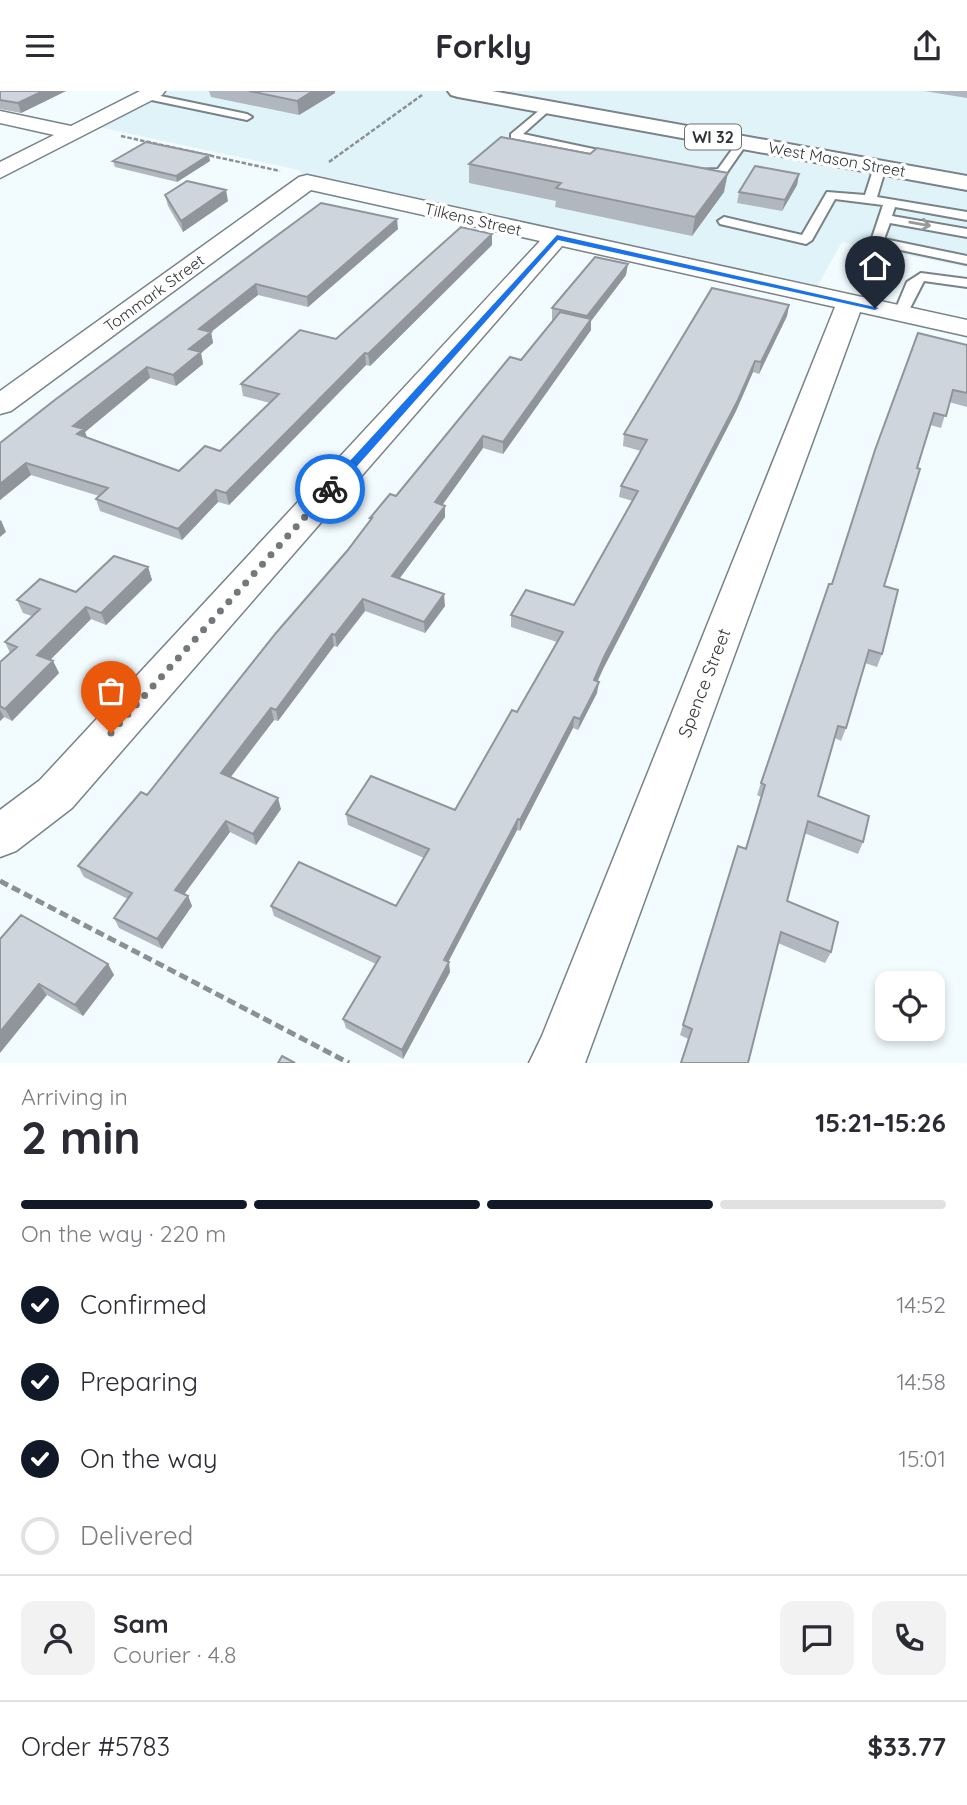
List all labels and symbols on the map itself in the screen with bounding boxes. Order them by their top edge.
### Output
road number: WI 32 [685,125,741,149]
street label: West Mason Street [767,137,907,181]
street label: Tilkens Street [423,198,523,240]
one-way arrow [908,218,931,232]
pin [845,236,905,308]
street label: Tommark Street [100,250,208,336]
courier [295,454,365,524]
street label: Spence Street [673,625,735,741]
pin [81,661,141,733]

